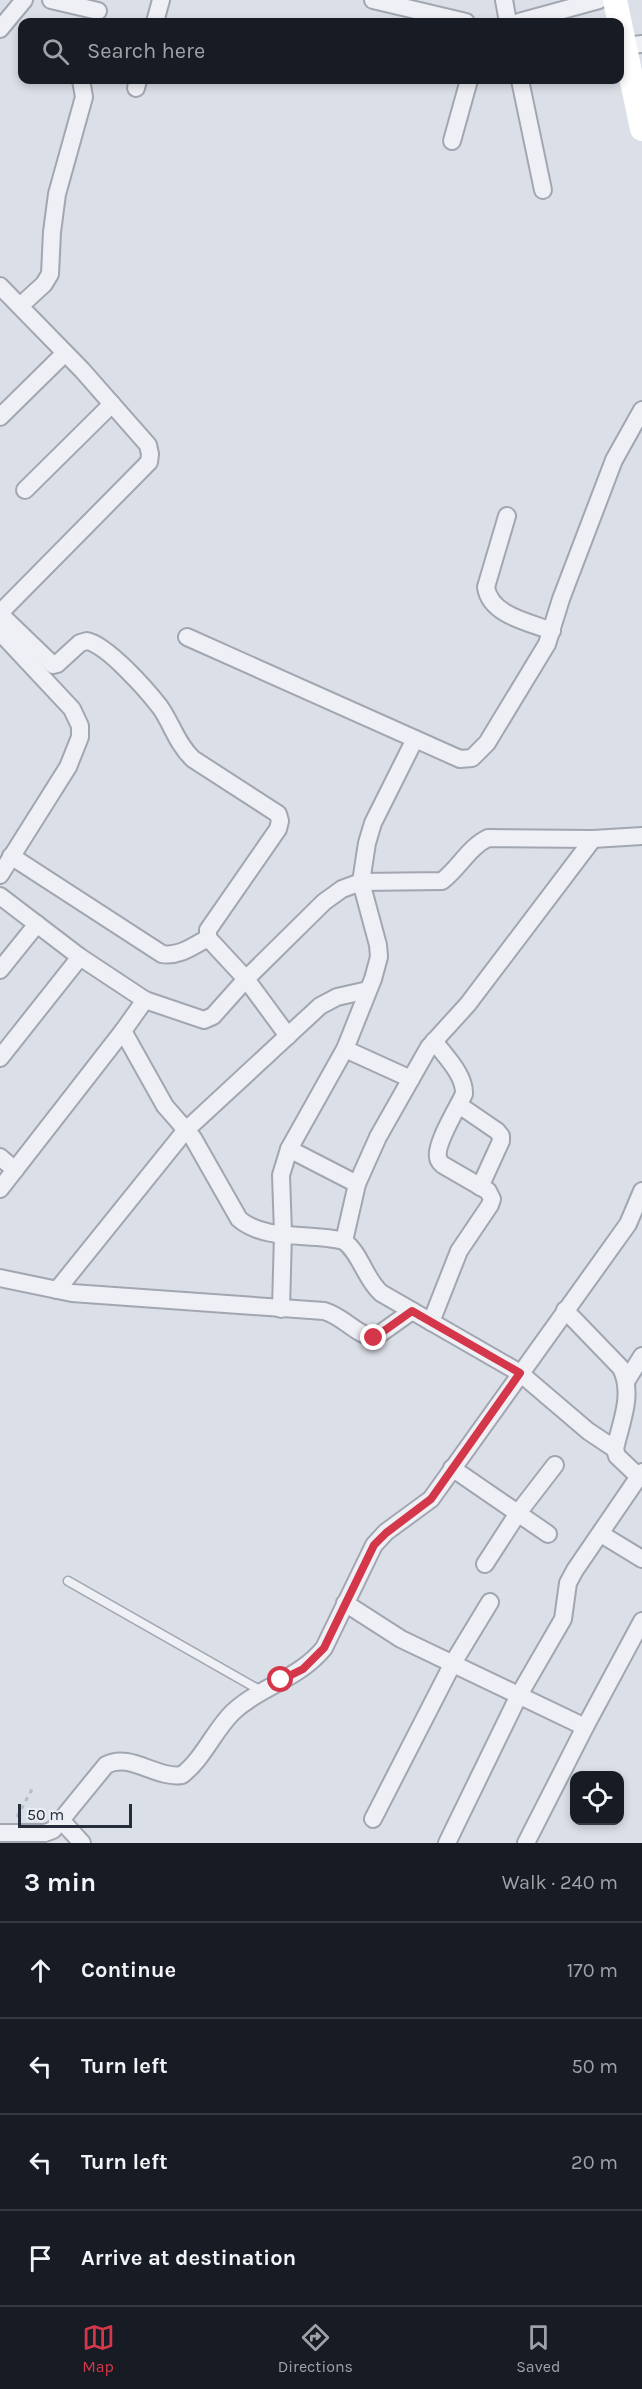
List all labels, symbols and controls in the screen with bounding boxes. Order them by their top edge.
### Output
search box [18,18,624,84]
icon: search [39,35,72,68]
text: Search here [87,38,205,64]
route end [360,1324,386,1350]
route start [267,1666,293,1692]
map controls [570,1771,624,1825]
button: locate [570,1771,624,1825]
scale bar [18,1801,132,1828]
text: 50 m [27,1805,64,1824]
text: 3 min [24,1867,96,1898]
text: Walk · 240 m [502,1871,618,1894]
icon: ahead [24,1954,57,1987]
text: Continue [81,1957,176,1983]
text: 170 m [567,1959,618,1982]
icon: left [24,2050,57,2083]
text: Turn left [81,2053,168,2079]
text: 50 m [571,2055,618,2078]
icon: left [24,2146,57,2179]
text: Turn left [81,2149,168,2175]
text: 20 m [571,2151,618,2174]
icon: arrive [24,2242,57,2275]
text: Arrive at destination [81,2245,296,2271]
tab: Map [82,2321,115,2376]
tab: Directions [278,2321,353,2376]
tab: Saved [516,2321,560,2376]

